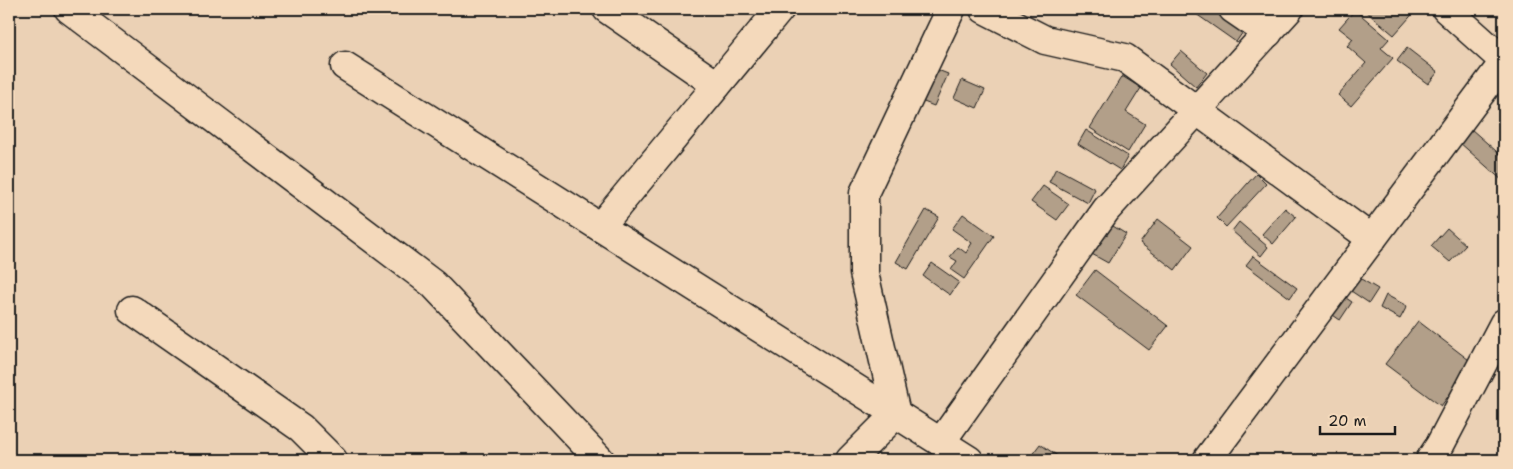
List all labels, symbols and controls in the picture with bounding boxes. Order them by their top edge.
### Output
scale bar [1320,404,1396,436]
text: 20 m [1328,411,1367,431]

